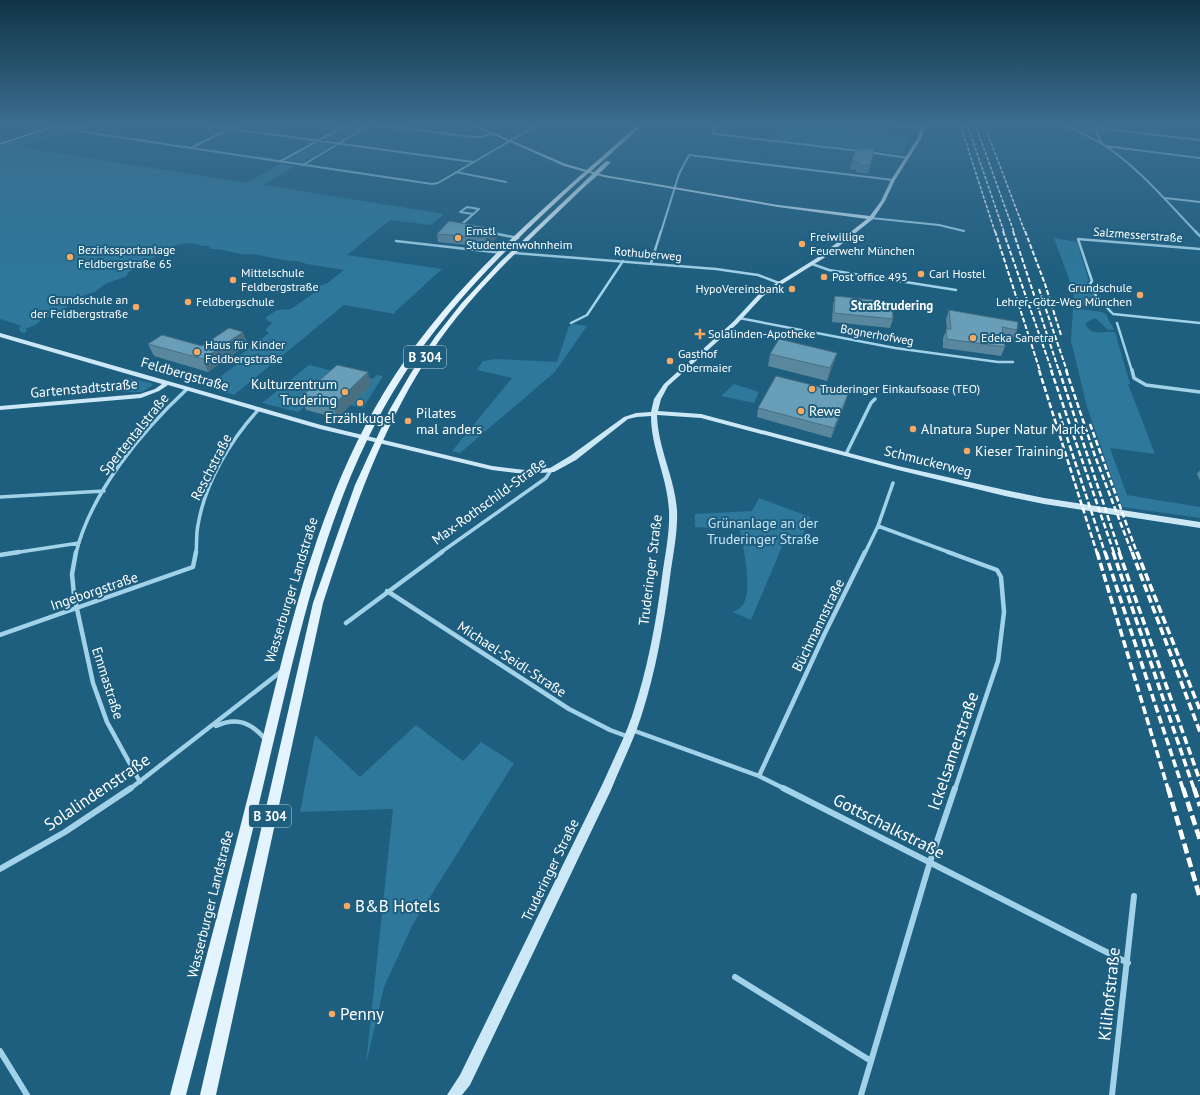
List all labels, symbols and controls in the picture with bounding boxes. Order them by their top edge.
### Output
place label: Ernstl Studentenwohnheim [466,223,573,252]
street label: Salzmesserstraße [1093,224,1183,245]
place label: Freiwillige Feuerwehr München [810,229,915,258]
marker: Ernstl Studentenwohnheim [453,233,463,243]
marker: Freiwillige Feuerwehr München [797,239,807,249]
place label: Bezirkssportanlage Feldbergstraße 65 [78,242,175,271]
street label: Rothuberweg [614,243,682,264]
marker: Bezirkssportanlage Feldbergstraße 65 [65,252,75,262]
place label: Mittelschule Feldbergstraße [241,265,319,294]
place label: Carl Hostel [929,266,986,281]
place label: Post office 495 [832,269,908,284]
marker: Carl Hostel [916,269,926,279]
marker: Post office 495 [819,272,829,282]
marker: Mittelschule Feldbergstraße [228,275,238,285]
place label: Grundschule Lehrer-Götz-Weg München [996,280,1132,309]
place label: HypoVereinsbank [695,281,784,296]
marker: HypoVereinsbank [787,284,797,294]
marker: Grundschule Lehrer-Götz-Weg München [1135,290,1145,300]
place label: Grundschule an der Feldbergstraße [30,292,128,321]
place label: Feldbergschule [196,294,274,309]
marker: Feldbergschule [183,297,193,307]
district label: Straßtrudering [851,297,933,314]
marker: Grundschule an der Feldbergstraße [131,302,141,312]
street label: Bognerhofweg [839,321,915,348]
place label: Solalinden-Apotheke [708,326,815,341]
marker: Solalinden-Apotheke [695,329,705,339]
place label: Edeka Sanetra [981,330,1054,345]
marker: Edeka Sanetra [968,333,978,343]
place label: Haus für Kinder Feldbergstraße [205,337,285,366]
road number: B 304 [404,346,446,368]
place label: Gasthof Obermaier [678,346,732,375]
marker: Haus für Kinder Feldbergstraße [192,347,202,357]
street label: Feldbergstraße [139,353,231,395]
marker: Gasthof Obermaier [665,356,675,366]
street label: Gartenstadtstraße [30,374,138,402]
place label: Kulturzentrum Trudering [251,375,337,409]
place label: Truderinger Einkaufsoase (TEO) [820,381,980,396]
marker: Truderinger Einkaufsoase (TEO) [807,384,817,394]
marker: Kulturzentrum Trudering [340,387,350,397]
street label: Spertentalstraße [95,389,173,479]
marker: Erzählkugel [355,398,365,408]
place label: Rewe [809,402,841,420]
place label: Pilates mal anders [416,404,482,438]
marker: Rewe [796,406,806,416]
place label: Erzählkugel [325,409,395,427]
marker: Pilates mal anders [403,416,413,426]
place label: Alnatura Super Natur Markt [921,420,1085,438]
marker: Alnatura Super Natur Markt [908,424,918,434]
street label: Reschstraße [187,431,235,503]
street label: Schmuckerweg [882,441,974,481]
place label: Kieser Training [975,442,1064,460]
marker: Kieser Training [962,446,972,456]
street label: Max-Rothschild-Straße [428,454,550,548]
street label: Truderinger Straße [634,513,666,627]
park label: Grünanlage an der Truderinger Straße [707,514,819,548]
street label: Wasserburger Landstraße [260,515,322,665]
street label: Ingeborgstraße [48,568,140,614]
street label: Büchmannstraße [788,576,848,674]
street label: Michael-Seidl-Straße [454,617,570,701]
street label: Emmastraße [88,645,128,721]
street label: Ickelsamerstraße [922,689,984,813]
street label: Solalindenstraße [40,748,154,836]
street label: Gottschalkstraße [829,788,949,864]
road number: B 304 [249,805,291,827]
street label: Truderinger Straße [517,816,583,924]
street label: Wasserburger Landstraße [183,828,237,980]
place label: B&B Hotels [355,895,440,917]
marker: B&B Hotels [342,901,352,911]
street label: Kilihofstraße [1093,946,1125,1042]
place label: Penny [340,1003,384,1025]
marker: Penny [327,1009,337,1019]

